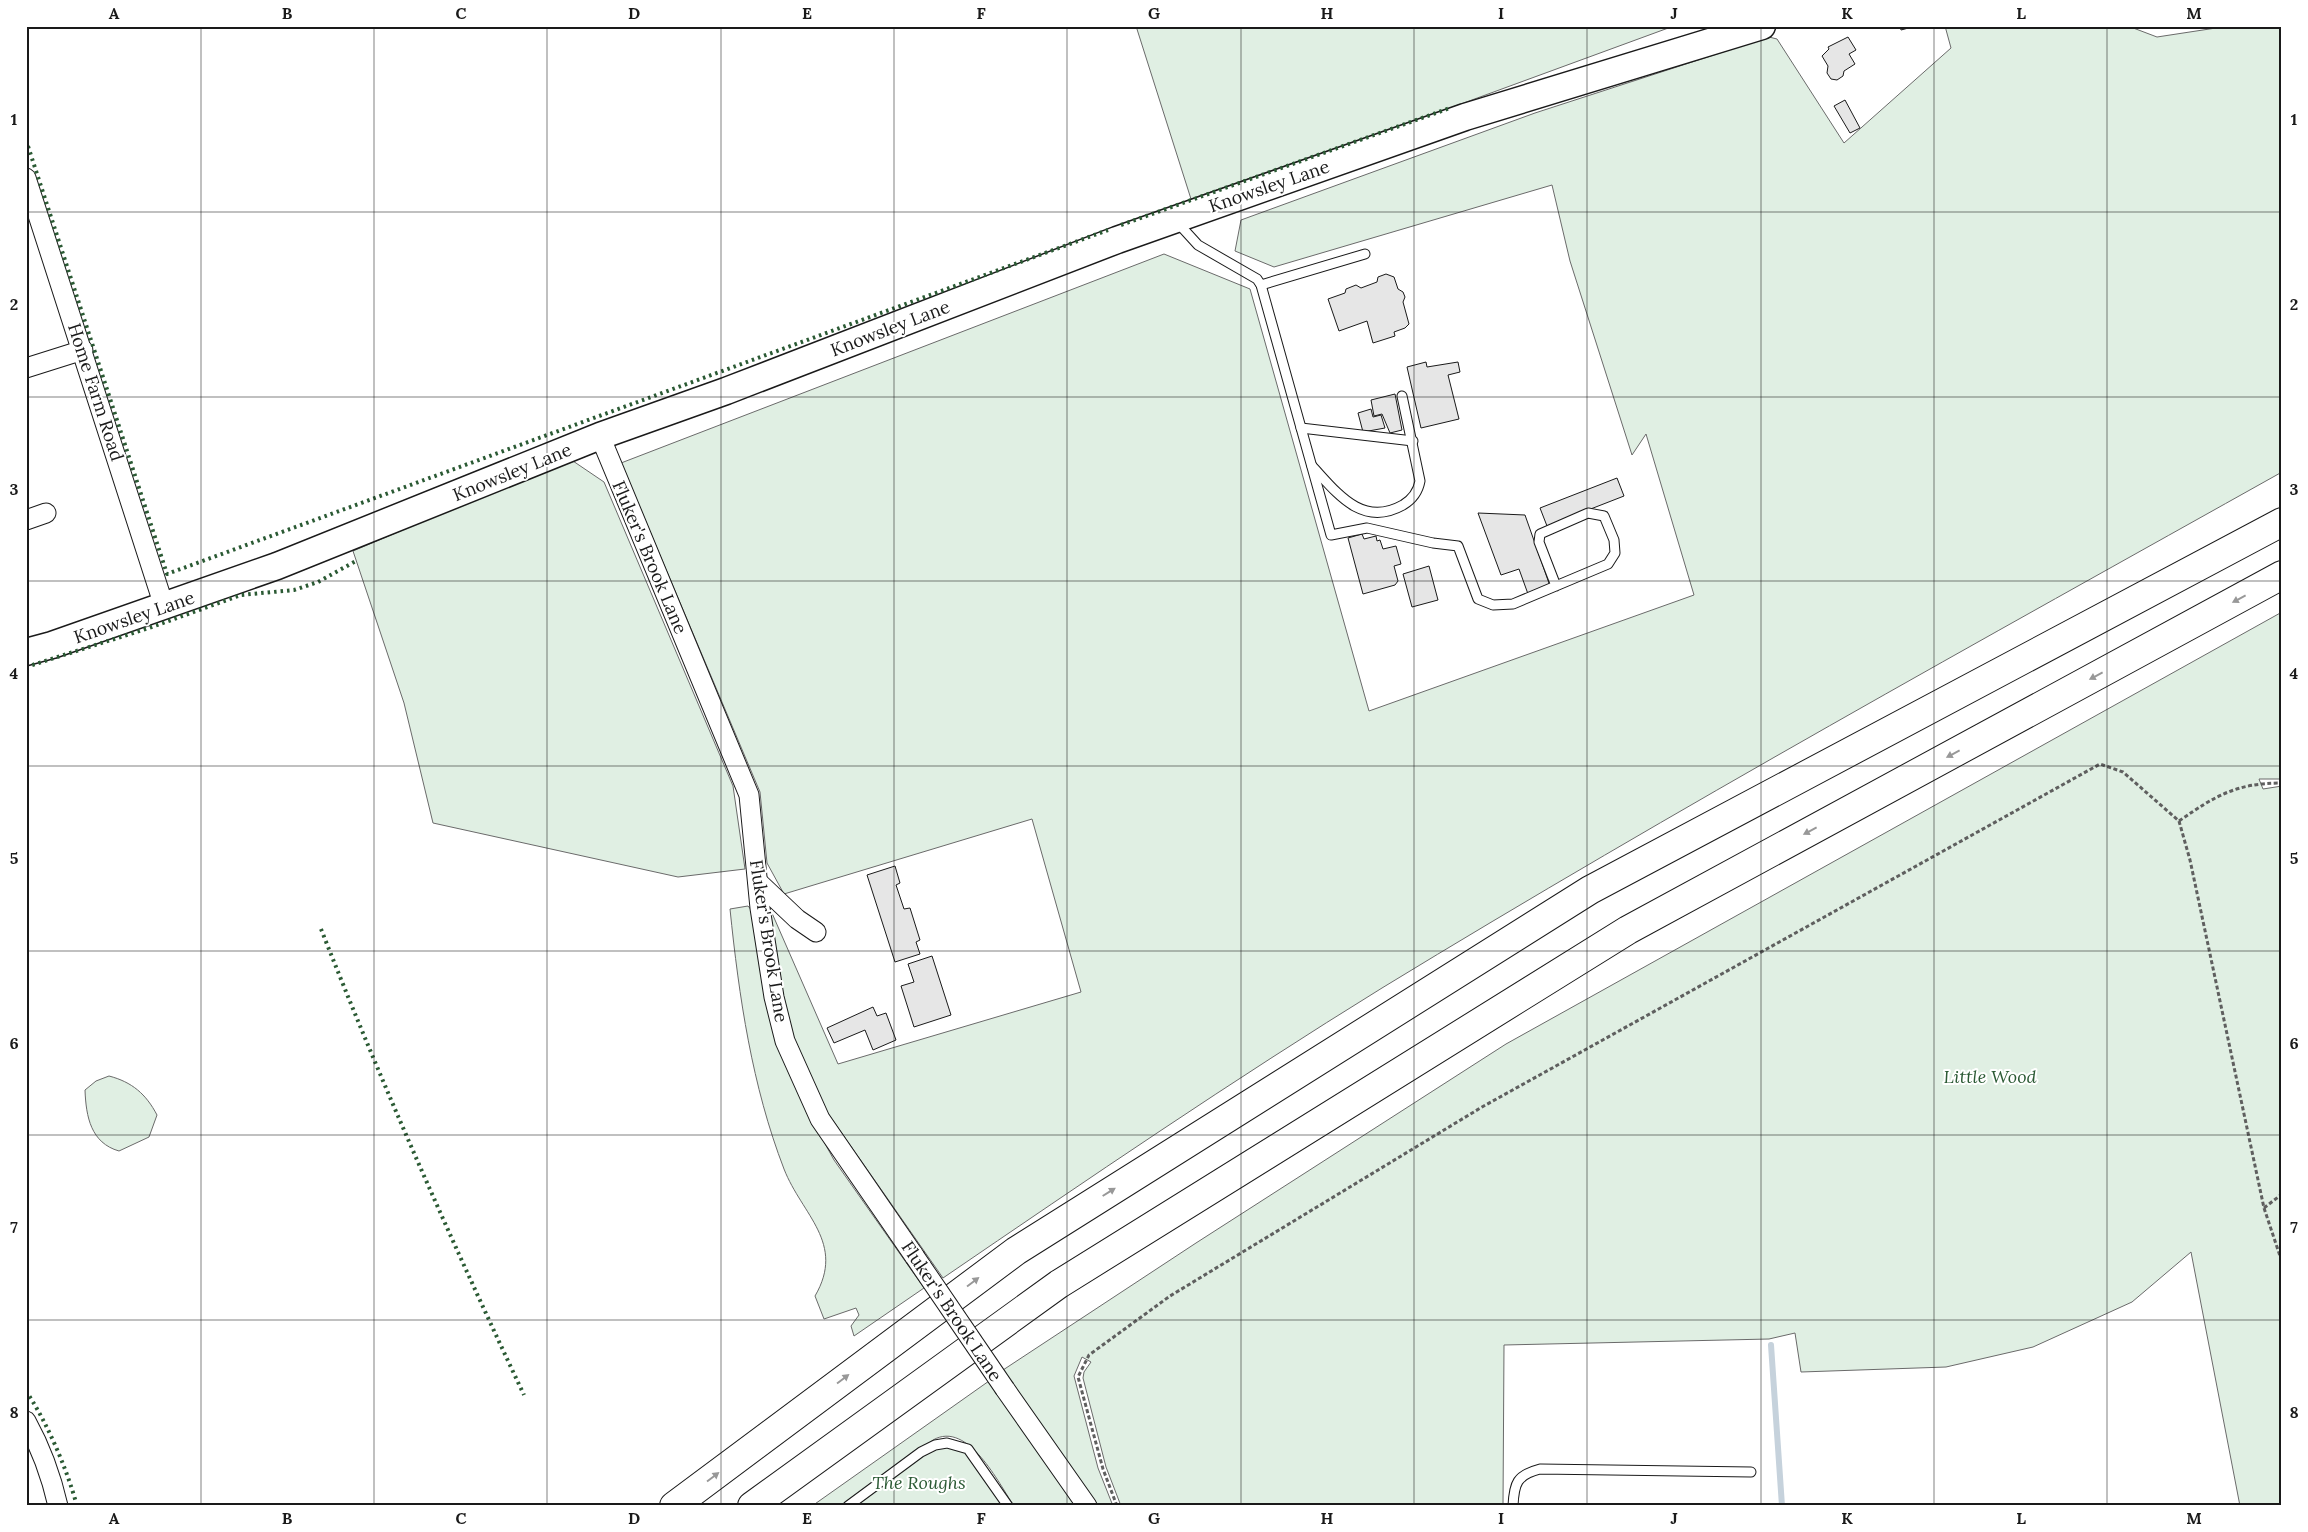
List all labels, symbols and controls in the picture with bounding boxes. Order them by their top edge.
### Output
text: A [109,3,120,23]
text: B [282,3,293,23]
text: C [455,3,467,23]
text: D [628,3,640,23]
text: E [802,3,812,23]
text: F [976,3,986,23]
text: G [1148,3,1160,23]
text: H [1321,3,1334,23]
text: I [1498,3,1504,23]
text: J [1670,3,1678,23]
text: K [1841,3,1853,23]
text: L [2016,3,2026,23]
text: M [2186,3,2202,23]
text: 1 [11,109,17,129]
text: 1 [2291,109,2297,129]
street label: Knowsley Lane [1206,155,1332,217]
text: 2 [10,294,18,314]
text: 2 [2290,294,2298,314]
street label: Knowsley Lane [827,295,953,361]
street label: Home Farm Road [63,320,129,464]
street label: Knowsley Lane [449,438,575,506]
street label: Fluker's Brook Lane [607,477,693,637]
text: 3 [10,479,19,499]
text: 3 [2290,479,2299,499]
street label: Knowsley Lane [71,586,197,648]
one-way arrow [2232,595,2246,603]
text: 4 [10,663,19,683]
text: 4 [2290,663,2299,683]
one-way arrow [2089,672,2103,680]
one-way arrow [1946,750,1961,758]
one-way arrow [1803,827,1818,835]
text: 5 [10,848,19,868]
text: 5 [2290,848,2299,868]
street label: Fluker's Brook Lane [745,858,793,1024]
text: 6 [9,1033,19,1053]
text: 6 [2289,1033,2299,1053]
park label: Little Wood [1943,1065,2037,1088]
one-way arrow [1102,1188,1115,1197]
text: 7 [10,1217,18,1237]
text: 7 [2290,1217,2298,1237]
street label: Fluker's Brook Lane [897,1236,1008,1386]
one-way arrow [966,1277,979,1288]
one-way arrow [836,1374,849,1385]
text: 8 [9,1402,19,1422]
text: 8 [2289,1402,2299,1422]
one-way arrow [706,1471,719,1482]
park label: The Roughs [872,1471,966,1494]
text: A [109,1508,120,1528]
text: B [282,1508,293,1528]
text: C [455,1508,467,1528]
text: D [628,1508,640,1528]
text: E [802,1508,812,1528]
text: F [976,1508,986,1528]
text: G [1148,1508,1160,1528]
text: H [1321,1508,1334,1528]
text: I [1498,1508,1504,1528]
text: J [1670,1508,1678,1528]
text: K [1841,1508,1853,1528]
text: L [2016,1508,2026,1528]
text: M [2186,1508,2202,1528]

